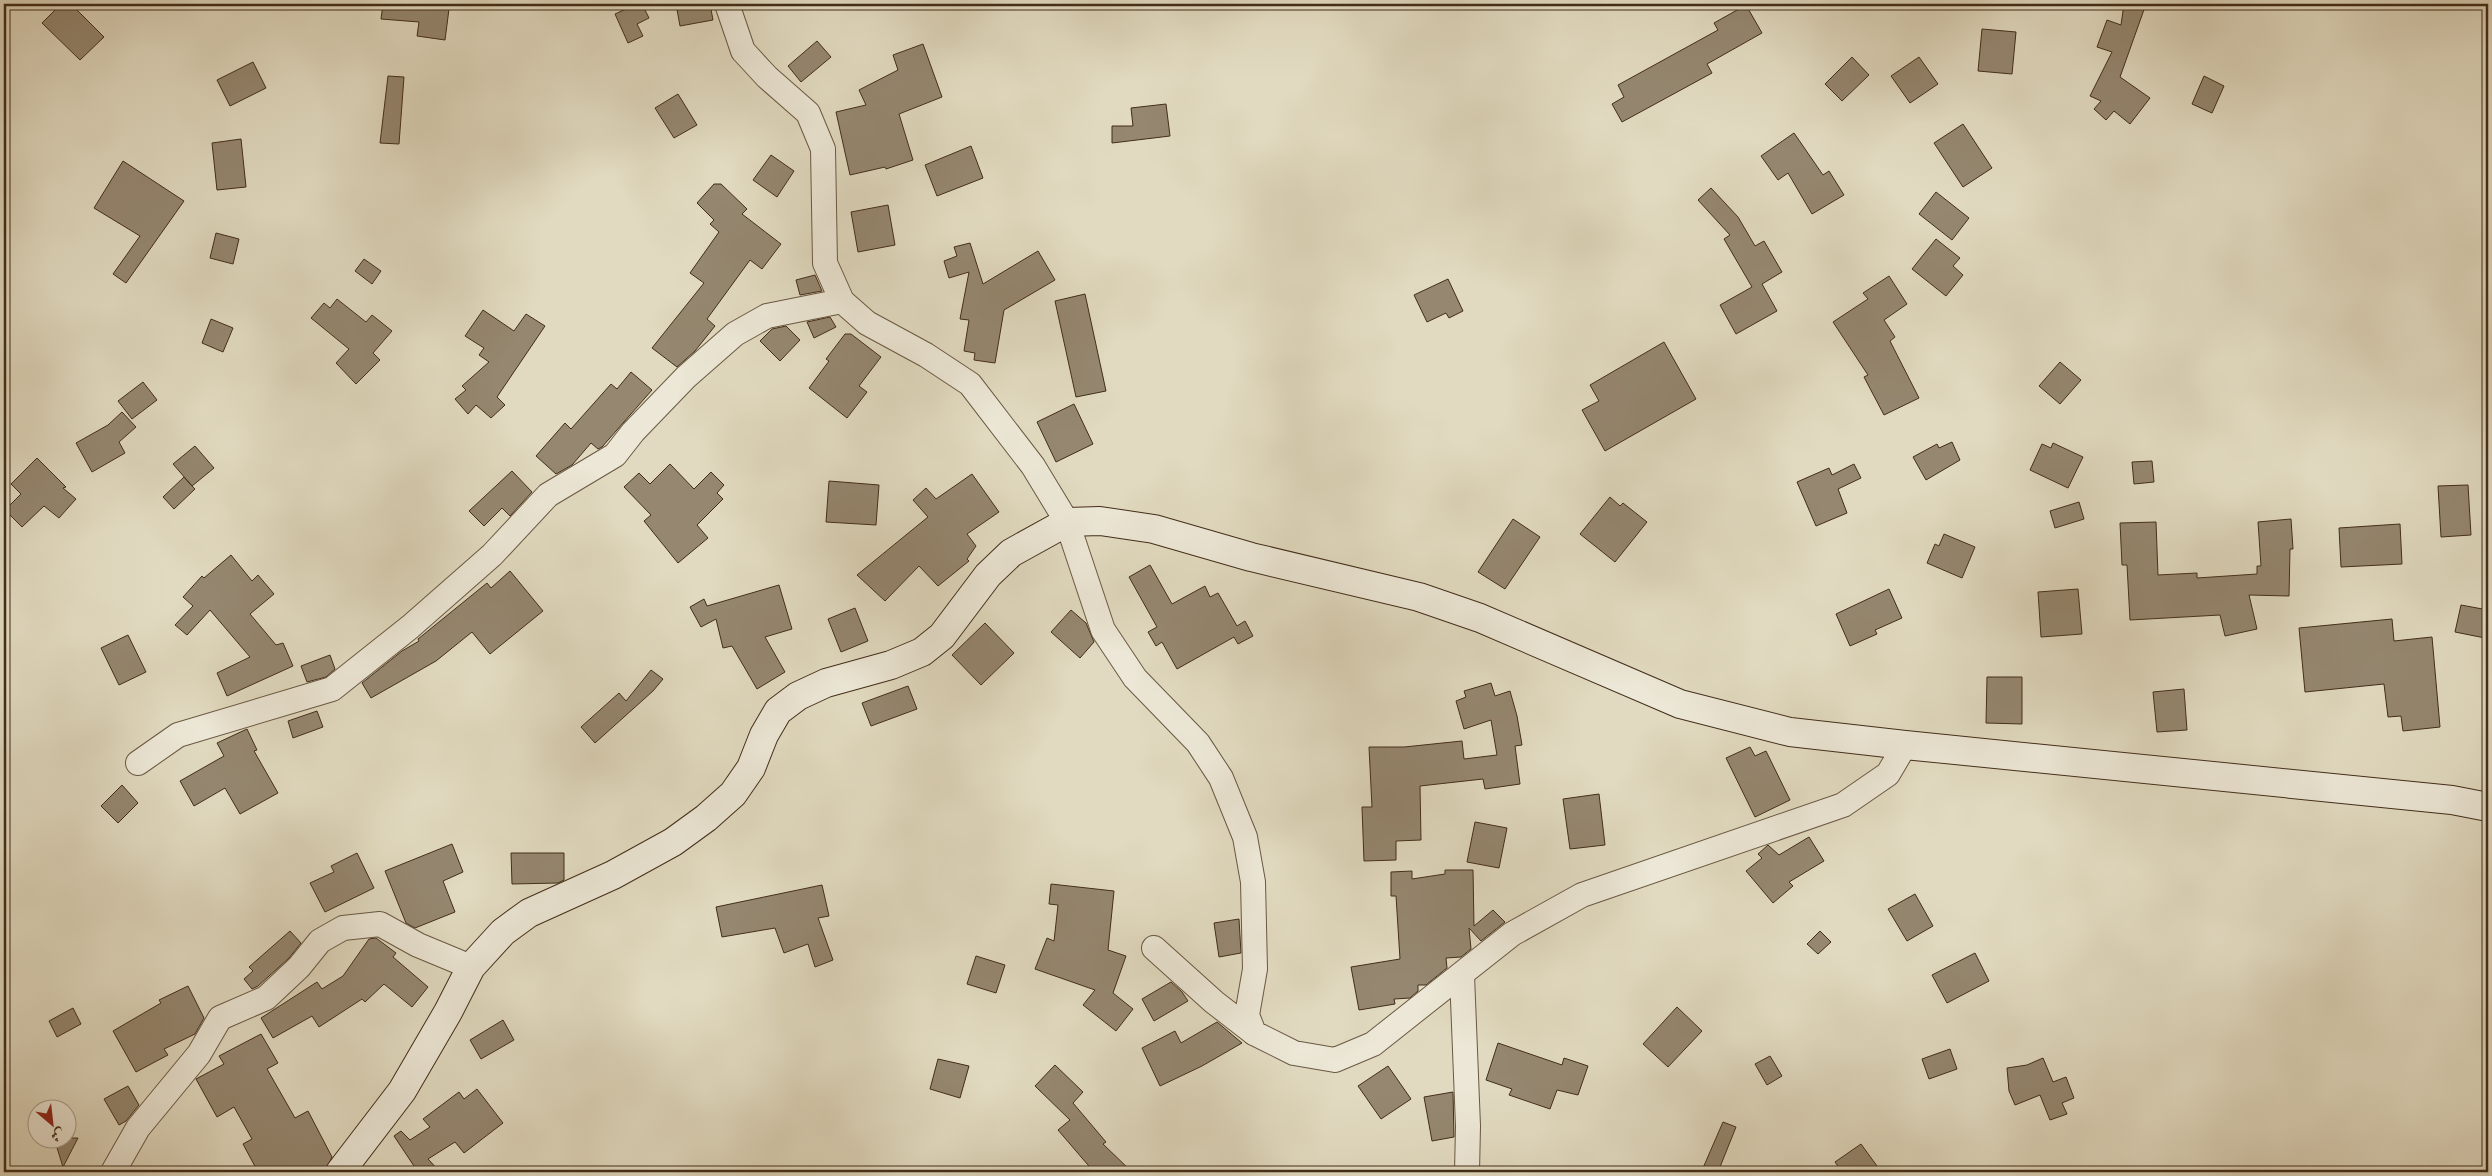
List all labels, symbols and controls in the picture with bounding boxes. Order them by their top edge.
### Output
north arrow [28,1098,78,1148]
text: ش [46,1122,68,1146]

